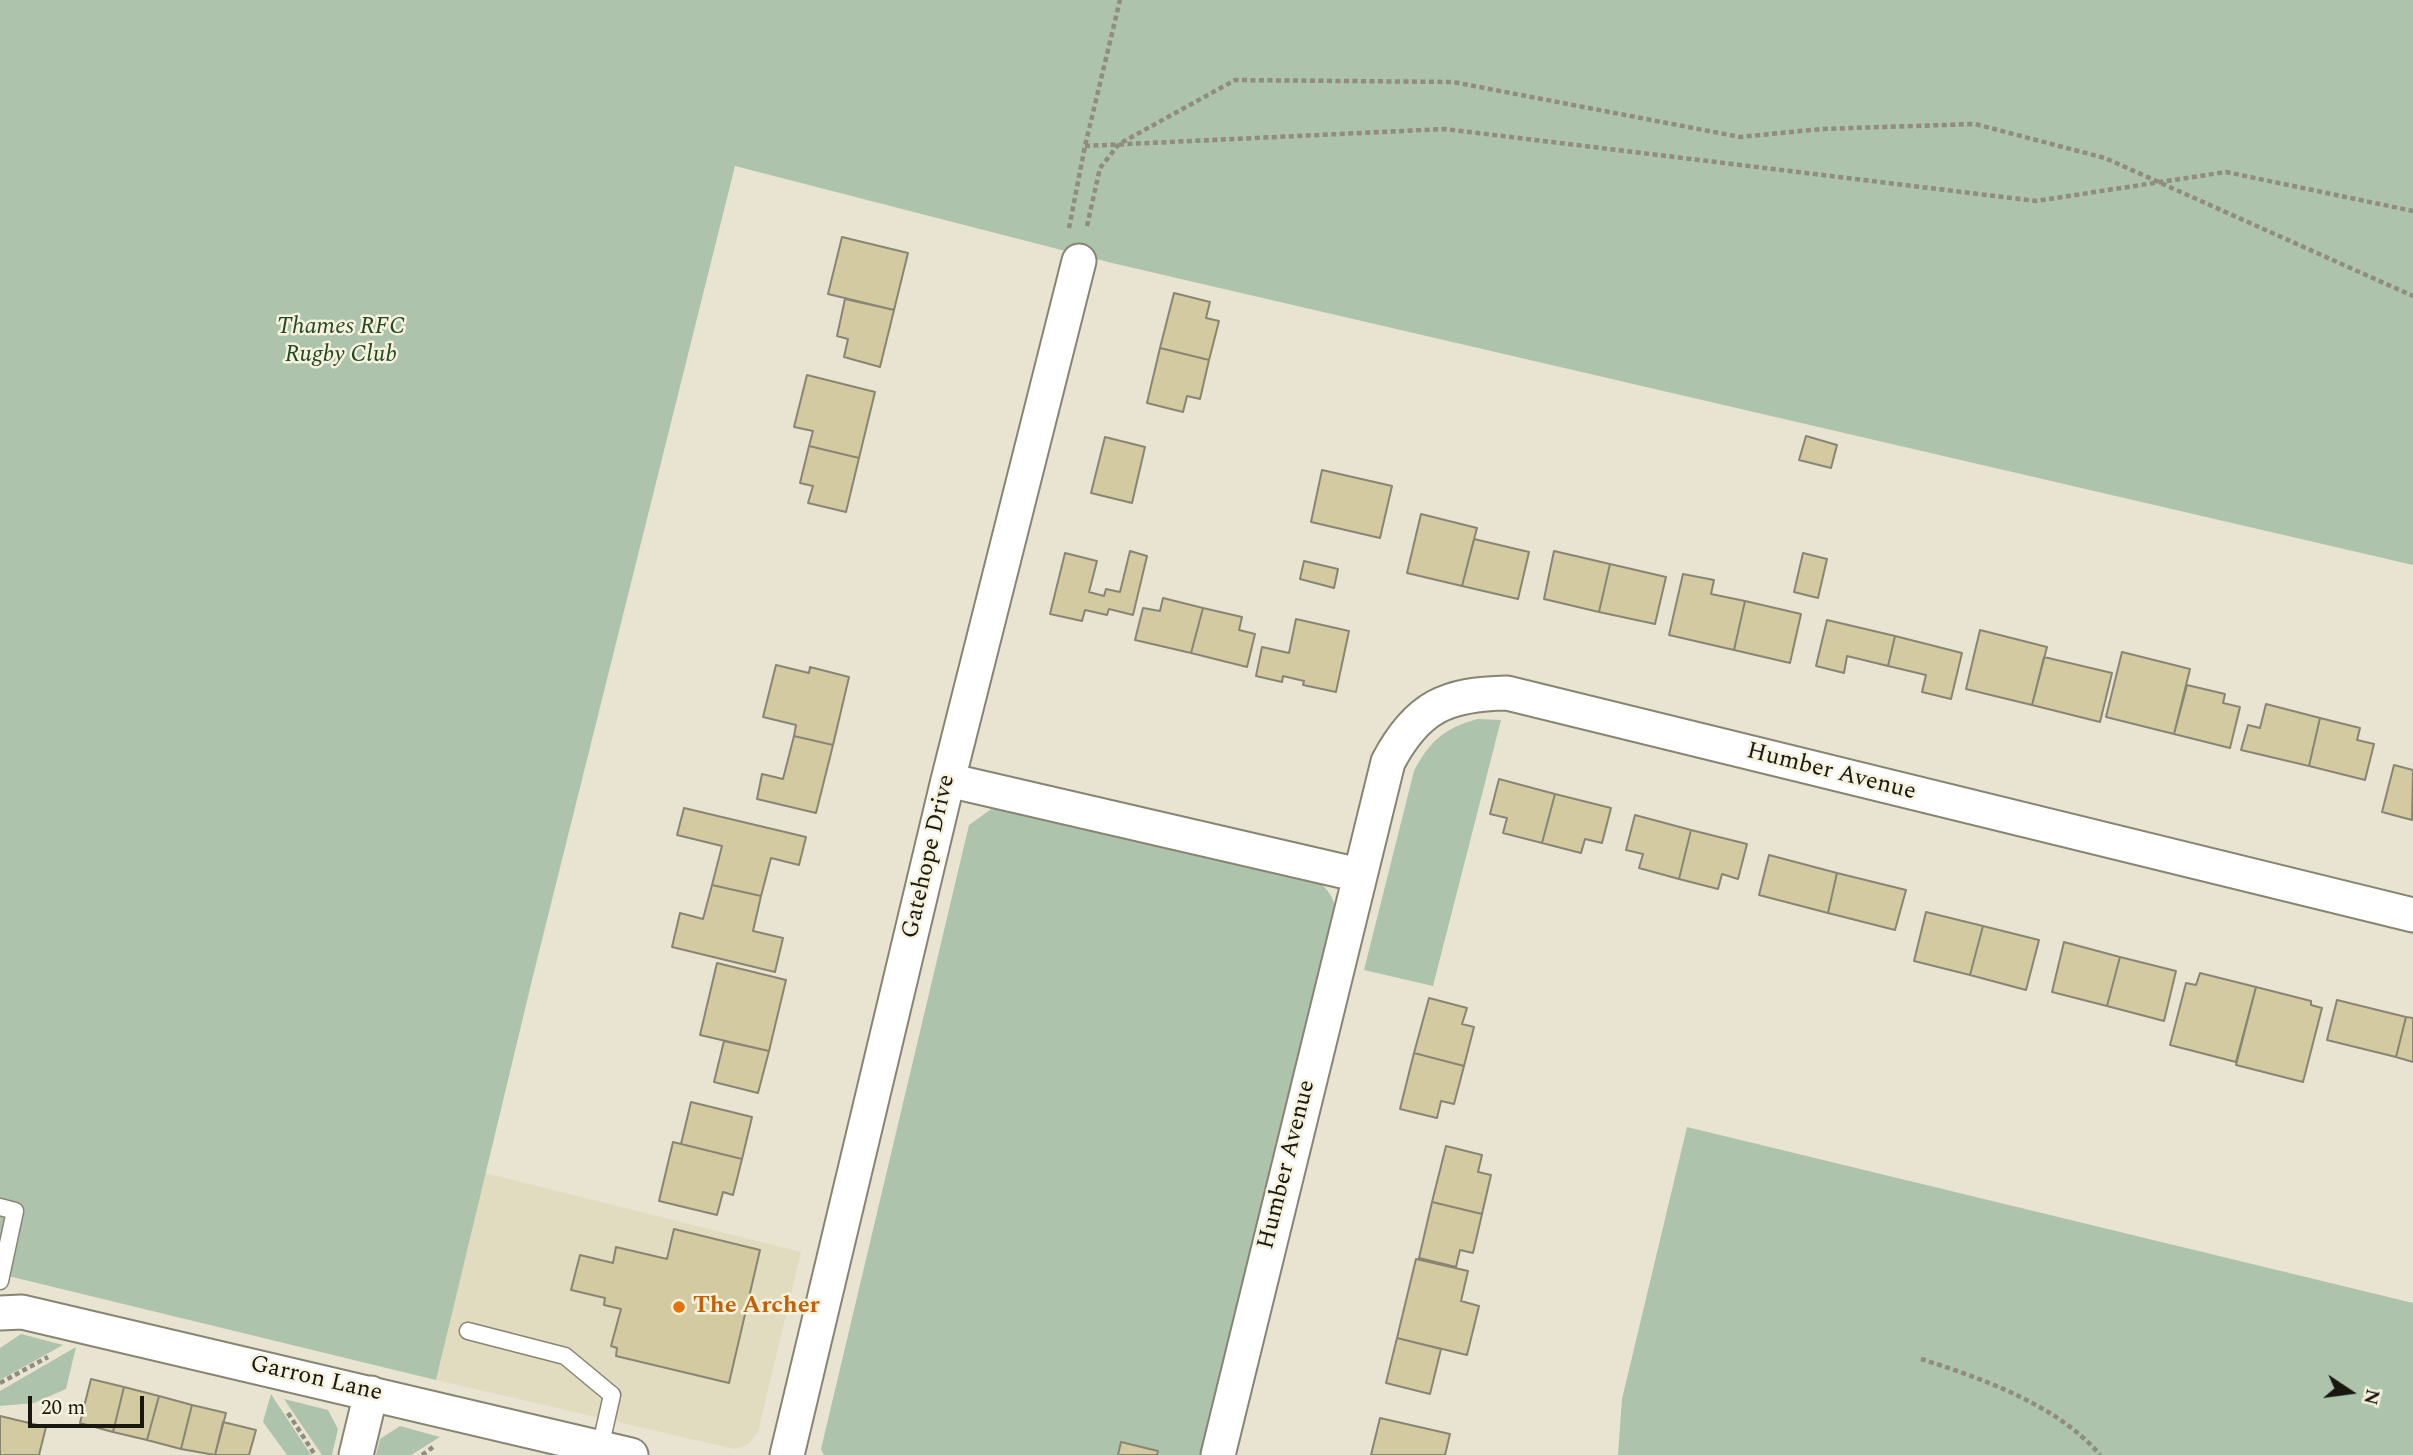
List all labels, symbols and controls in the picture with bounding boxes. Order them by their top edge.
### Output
park label: Thames RFC Rugby Club [277,314,405,370]
street label: Humber Avenue [1743,738,1919,808]
street label: Gatehope Drive [897,772,963,942]
street label: Humber Avenue [1253,1077,1323,1253]
place label: The Archer [693,1293,820,1321]
marker: The Archer [671,1299,687,1315]
street label: Garron Lane [247,1351,385,1409]
north arrow [2315,1357,2385,1427]
scale bar [32,1382,147,1426]
text: N [2355,1386,2387,1408]
text: 20 m [41,1392,85,1424]

